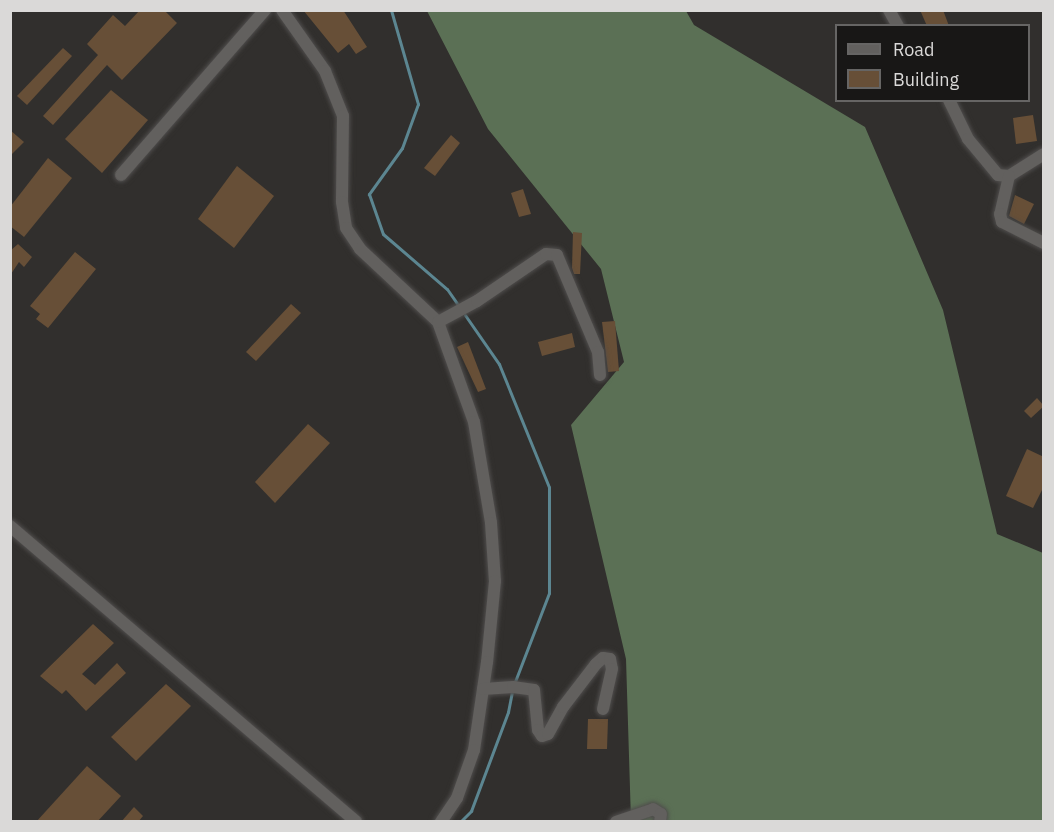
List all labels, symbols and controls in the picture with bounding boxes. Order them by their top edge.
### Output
legend [835,24,1030,102]
text: Road [893,38,934,61]
text: Building [893,68,959,91]

